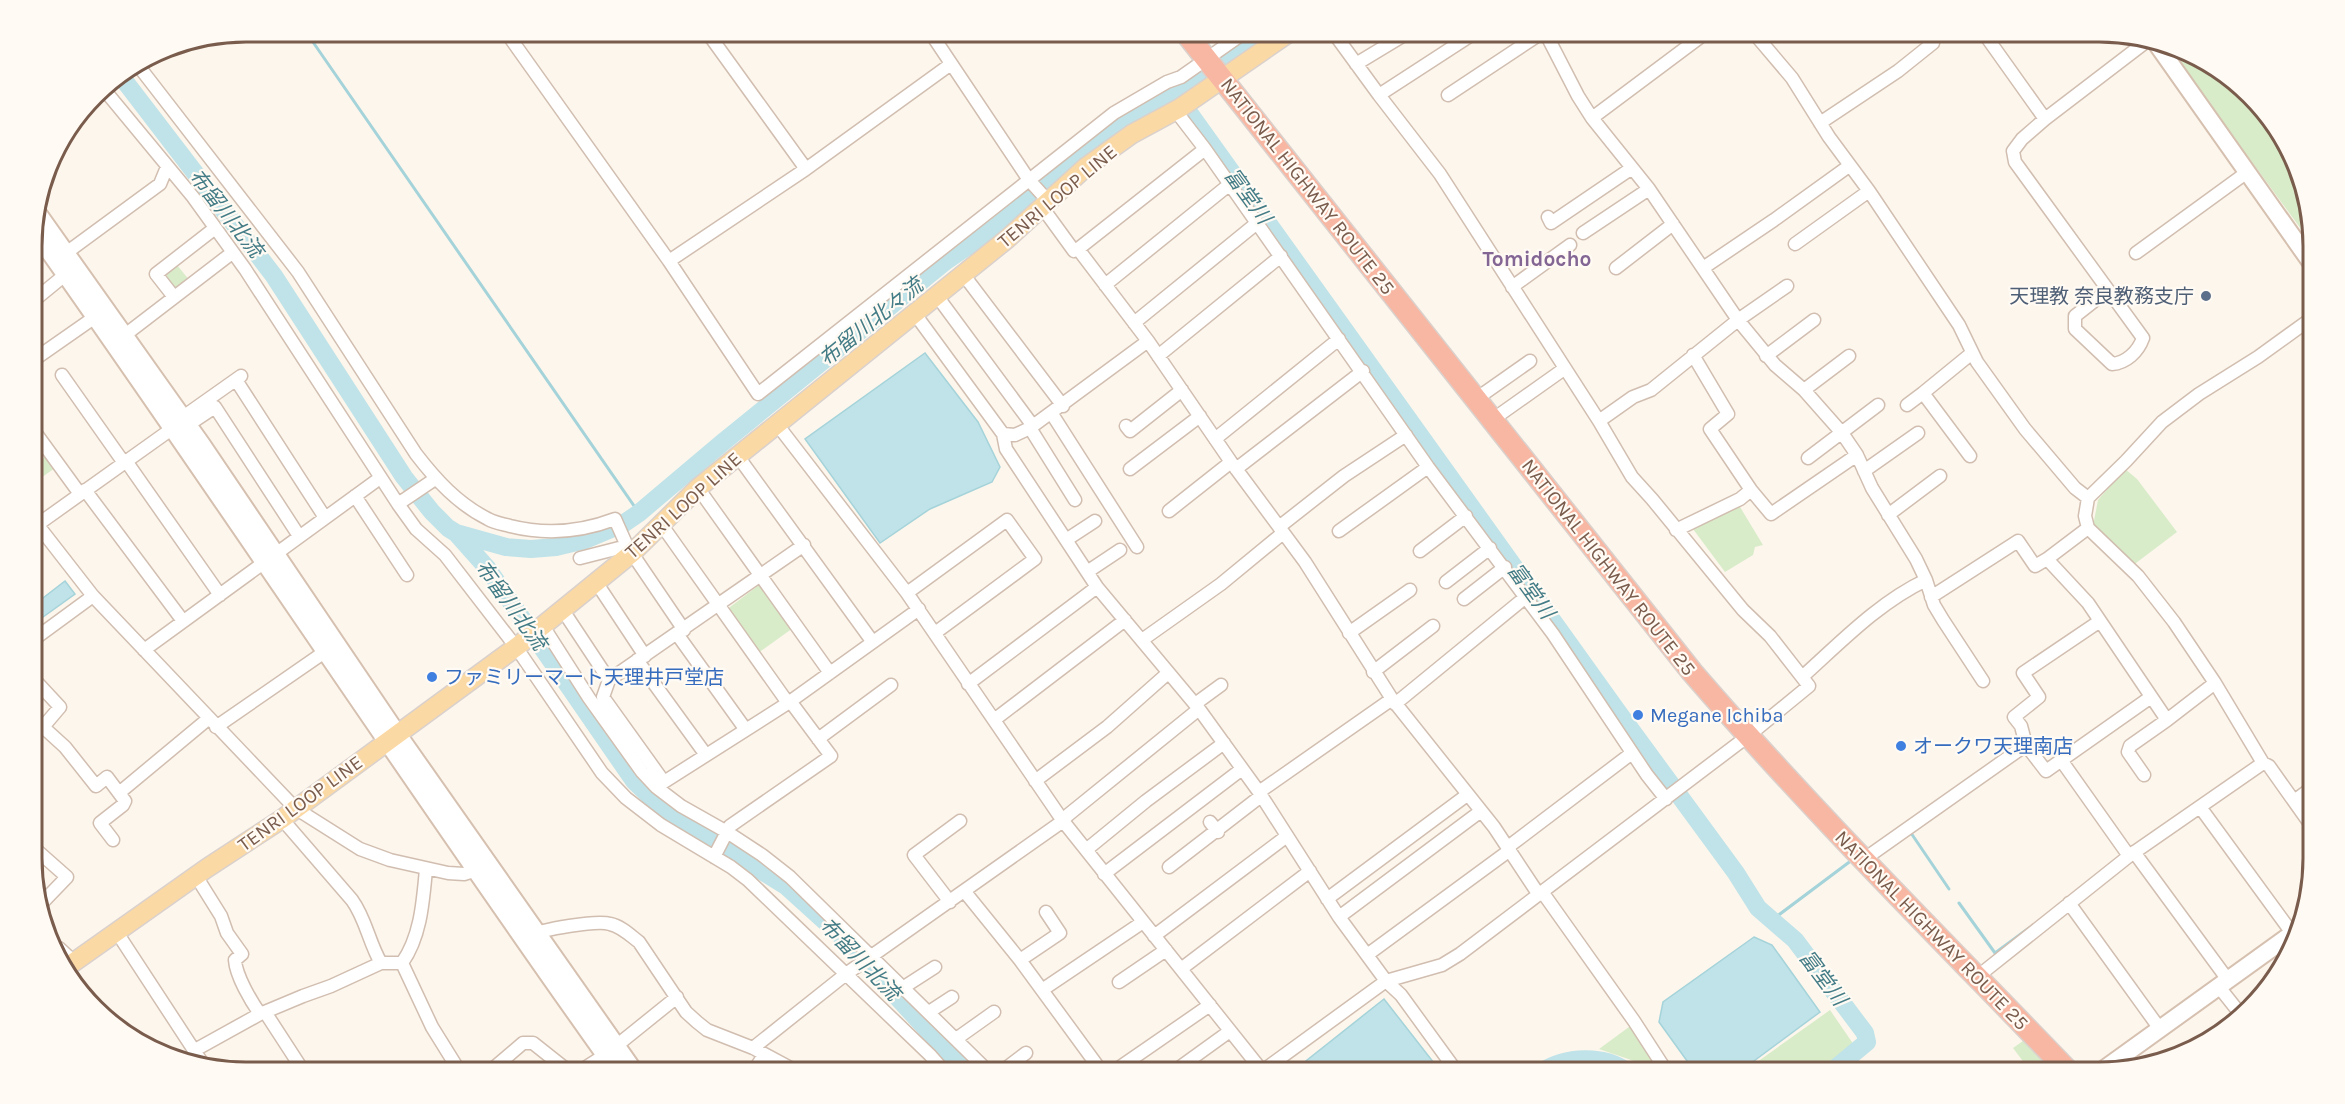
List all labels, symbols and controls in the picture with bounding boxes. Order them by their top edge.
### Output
street label: NATIONAL HIGHWAY ROUTE 25 [1216,73,1399,299]
street label: TENRI LOOP LINE [993,140,1122,253]
water label: 富堂川 [1220,163,1277,230]
water label: 布留川北流 [184,164,270,264]
district label: Tomidocho [1483,247,1591,271]
water label: 布留川北々流 [814,271,930,371]
place label: 天理教 奈良教務支庁 [2009,285,2194,308]
marker: 天理教 奈良教務支庁 [2199,289,2213,303]
street label: TENRI LOOP LINE [621,447,746,564]
street label: NATIONAL HIGHWAY ROUTE 25 [1517,454,1700,680]
water label: 布留川北流 [470,555,553,657]
water label: 富堂川 [1503,558,1560,625]
place label: ファミリーマート天理井戸堂店 [444,666,724,689]
marker: ファミリーマート天理井戸堂店 [425,670,439,684]
place label: Megane Ichiba [1650,704,1783,727]
marker: Megane Ichiba [1631,708,1645,722]
place label: オークワ天理南店 [1913,735,2073,758]
marker: オークワ天理南店 [1894,739,1908,753]
street label: TENRI LOOP LINE [234,750,367,856]
street label: NATIONAL HIGHWAY ROUTE 25 [1830,826,2033,1035]
water label: 布留川北流 [815,913,907,1007]
water label: 富堂川 [1794,946,1853,1012]

